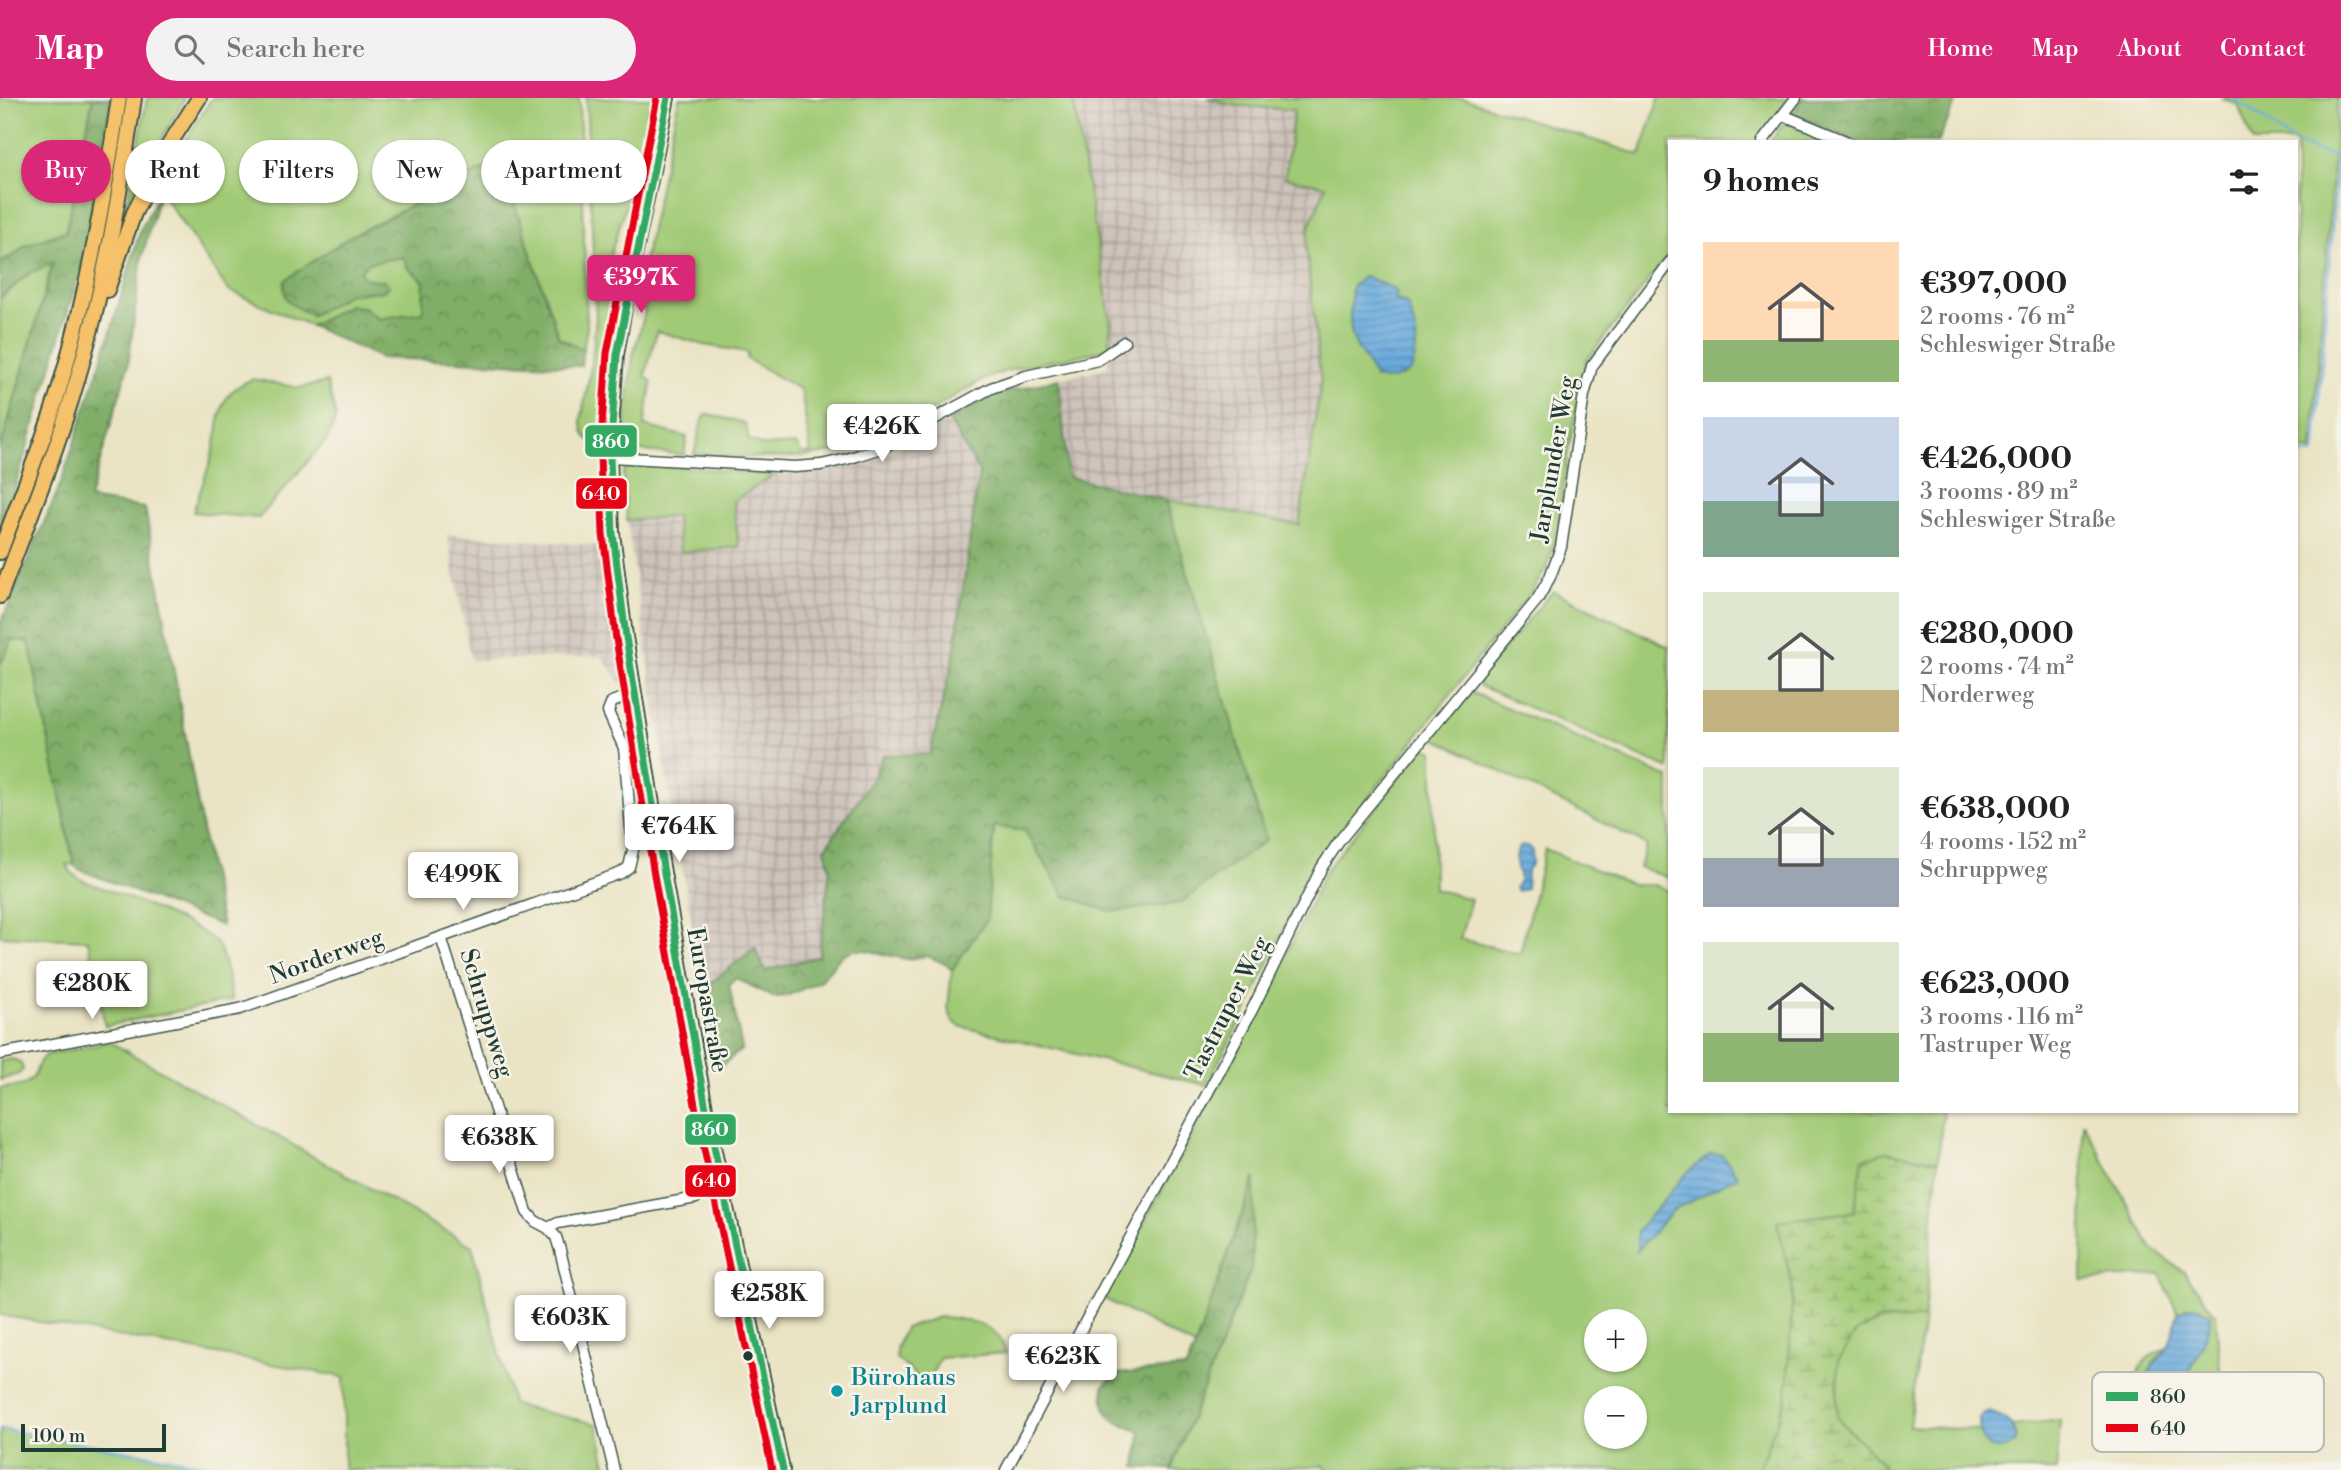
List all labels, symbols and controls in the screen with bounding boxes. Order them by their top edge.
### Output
search box [146,18,636,81]
text: Map [35,29,104,70]
icon: search [170,30,208,68]
text: Search here [226,33,365,65]
text: Home [1928,34,1993,64]
text: Map [2031,34,2079,64]
text: About [2117,34,2182,64]
text: Contact [2220,34,2306,64]
chip: Buy [21,140,111,203]
chip: Rent [125,140,225,203]
chip: Filters [239,140,358,203]
chip: New [372,140,467,203]
chip: Apartment [481,140,647,203]
text: 9 homes [1703,163,1819,201]
icon: filters [2225,163,2263,201]
pin: €397K [592,256,690,315]
text: €397K [603,264,679,292]
text: €397,000 [1920,265,2067,303]
icon: home [1759,270,1843,354]
text: 2 rooms · 76 m² [1920,303,2075,331]
text: Schleswiger Straße [1920,331,2116,359]
street label: Jarplunder Weg [1524,373,1583,546]
pin: €426K [833,404,931,464]
text: €426K [843,413,921,441]
line badge: 860 [584,424,638,458]
text: 860 [592,430,630,454]
text: €426,000 [1920,440,2072,478]
icon: home [1759,445,1843,529]
line badge: 640 [575,477,628,510]
text: 3 rooms · 89 m² [1920,478,2077,506]
text: 640 [582,482,620,506]
text: Schleswiger Straße [1920,506,2116,534]
text: €280,000 [1920,615,2074,653]
icon: home [1759,620,1843,704]
text: 2 rooms · 74 m² [1920,653,2074,681]
text: Norderweg [1920,681,2034,709]
text: €638,000 [1920,790,2070,828]
icon: home [1759,795,1843,879]
pin: €764K [630,804,728,864]
text: €764K [641,813,717,841]
text: 4 rooms · 152 m² [1920,828,2086,856]
pin: €499K [414,852,512,912]
text: Schruppweg [1920,856,2048,884]
text: €499K [424,861,502,889]
street label: Norderweg [265,922,388,991]
street label: Europastraße [679,925,735,1075]
street label: Tastruper Weg [1179,931,1277,1085]
street label: Schruppweg [452,945,520,1082]
pin: €280K [43,962,141,1021]
text: €623,000 [1920,965,2070,1003]
text: €280K [52,970,132,998]
icon: home [1759,970,1843,1054]
text: 3 rooms · 116 m² [1920,1003,2083,1031]
text: Tastruper Weg [1920,1031,2071,1059]
line badge: 860 [684,1113,737,1146]
pin: €638K [450,1116,548,1175]
text: 860 [691,1118,729,1142]
text: €638K [461,1124,537,1152]
line badge: 640 [684,1164,737,1198]
text: 640 [692,1169,730,1193]
pin: €258K [720,1272,818,1331]
text: €258K [731,1280,807,1308]
pin: €603K [521,1296,619,1355]
text: €603K [531,1304,609,1332]
map controls [1584,1309,1647,1449]
button: + [1584,1309,1647,1372]
pin: €623K [1014,1334,1112,1394]
text: €623K [1025,1343,1101,1371]
unlabelled marker [741,1349,755,1363]
place label: Bürohaus Jarplund [850,1363,956,1421]
legend [2092,1372,2324,1452]
marker: Bürohaus Jarplund [829,1383,845,1399]
text: 860 [2150,1385,2186,1409]
button: − [1584,1386,1647,1449]
text: 640 [2150,1417,2186,1441]
scale bar [21,1421,166,1453]
text: 100 m [32,1424,85,1448]

